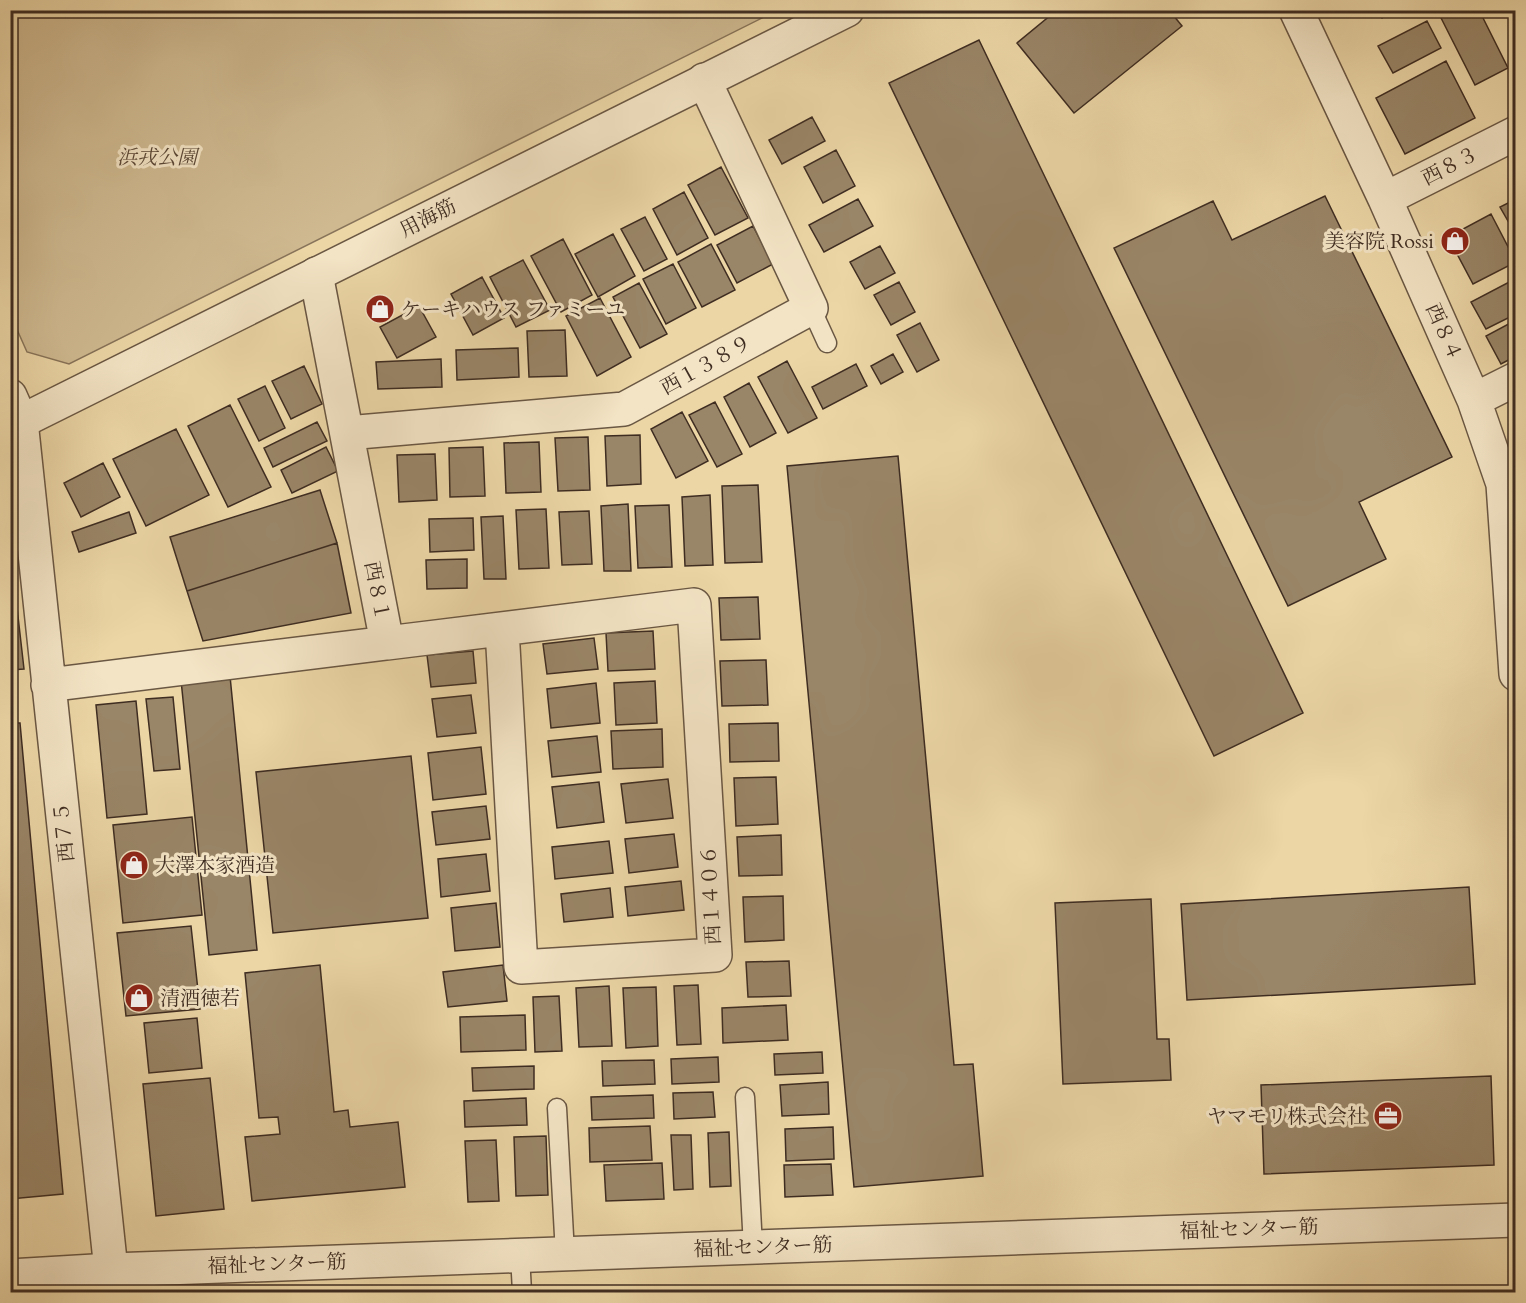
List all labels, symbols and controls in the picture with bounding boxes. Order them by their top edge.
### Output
street label: 西８３ [1417,140,1483,192]
park label: 浜戎公園 [117,144,200,171]
street label: 用海筋 [395,192,461,244]
shop icon: 美容院 Rossi [1439,225,1471,257]
place label: 美容院 Rossi [1325,228,1434,255]
shop icon: ケーキハウス ファミーユ [364,293,396,325]
place label: ケーキハウス ファミーユ [401,296,625,323]
street label: 西８４ [1419,299,1469,365]
street label: 西１３８９ [656,329,756,401]
street label: 西８１ [358,559,396,623]
street label: 西７５ [47,801,81,863]
street label: 西１４０６ [695,844,727,946]
shop icon: 大澤本家酒造 [118,849,150,881]
place label: 大澤本家酒造 [155,852,275,879]
shop icon: 清酒徳若 [123,982,155,1014]
place label: 清酒徳若 [160,985,240,1012]
office icon: ヤマモリ株式会社 [1372,1100,1404,1132]
place label: ヤマモリ株式会社 [1207,1103,1367,1130]
street label: 福祉センター筋 [1179,1213,1319,1245]
street label: 福祉センター筋 [693,1231,833,1263]
street label: 福祉センター筋 [207,1248,347,1280]

